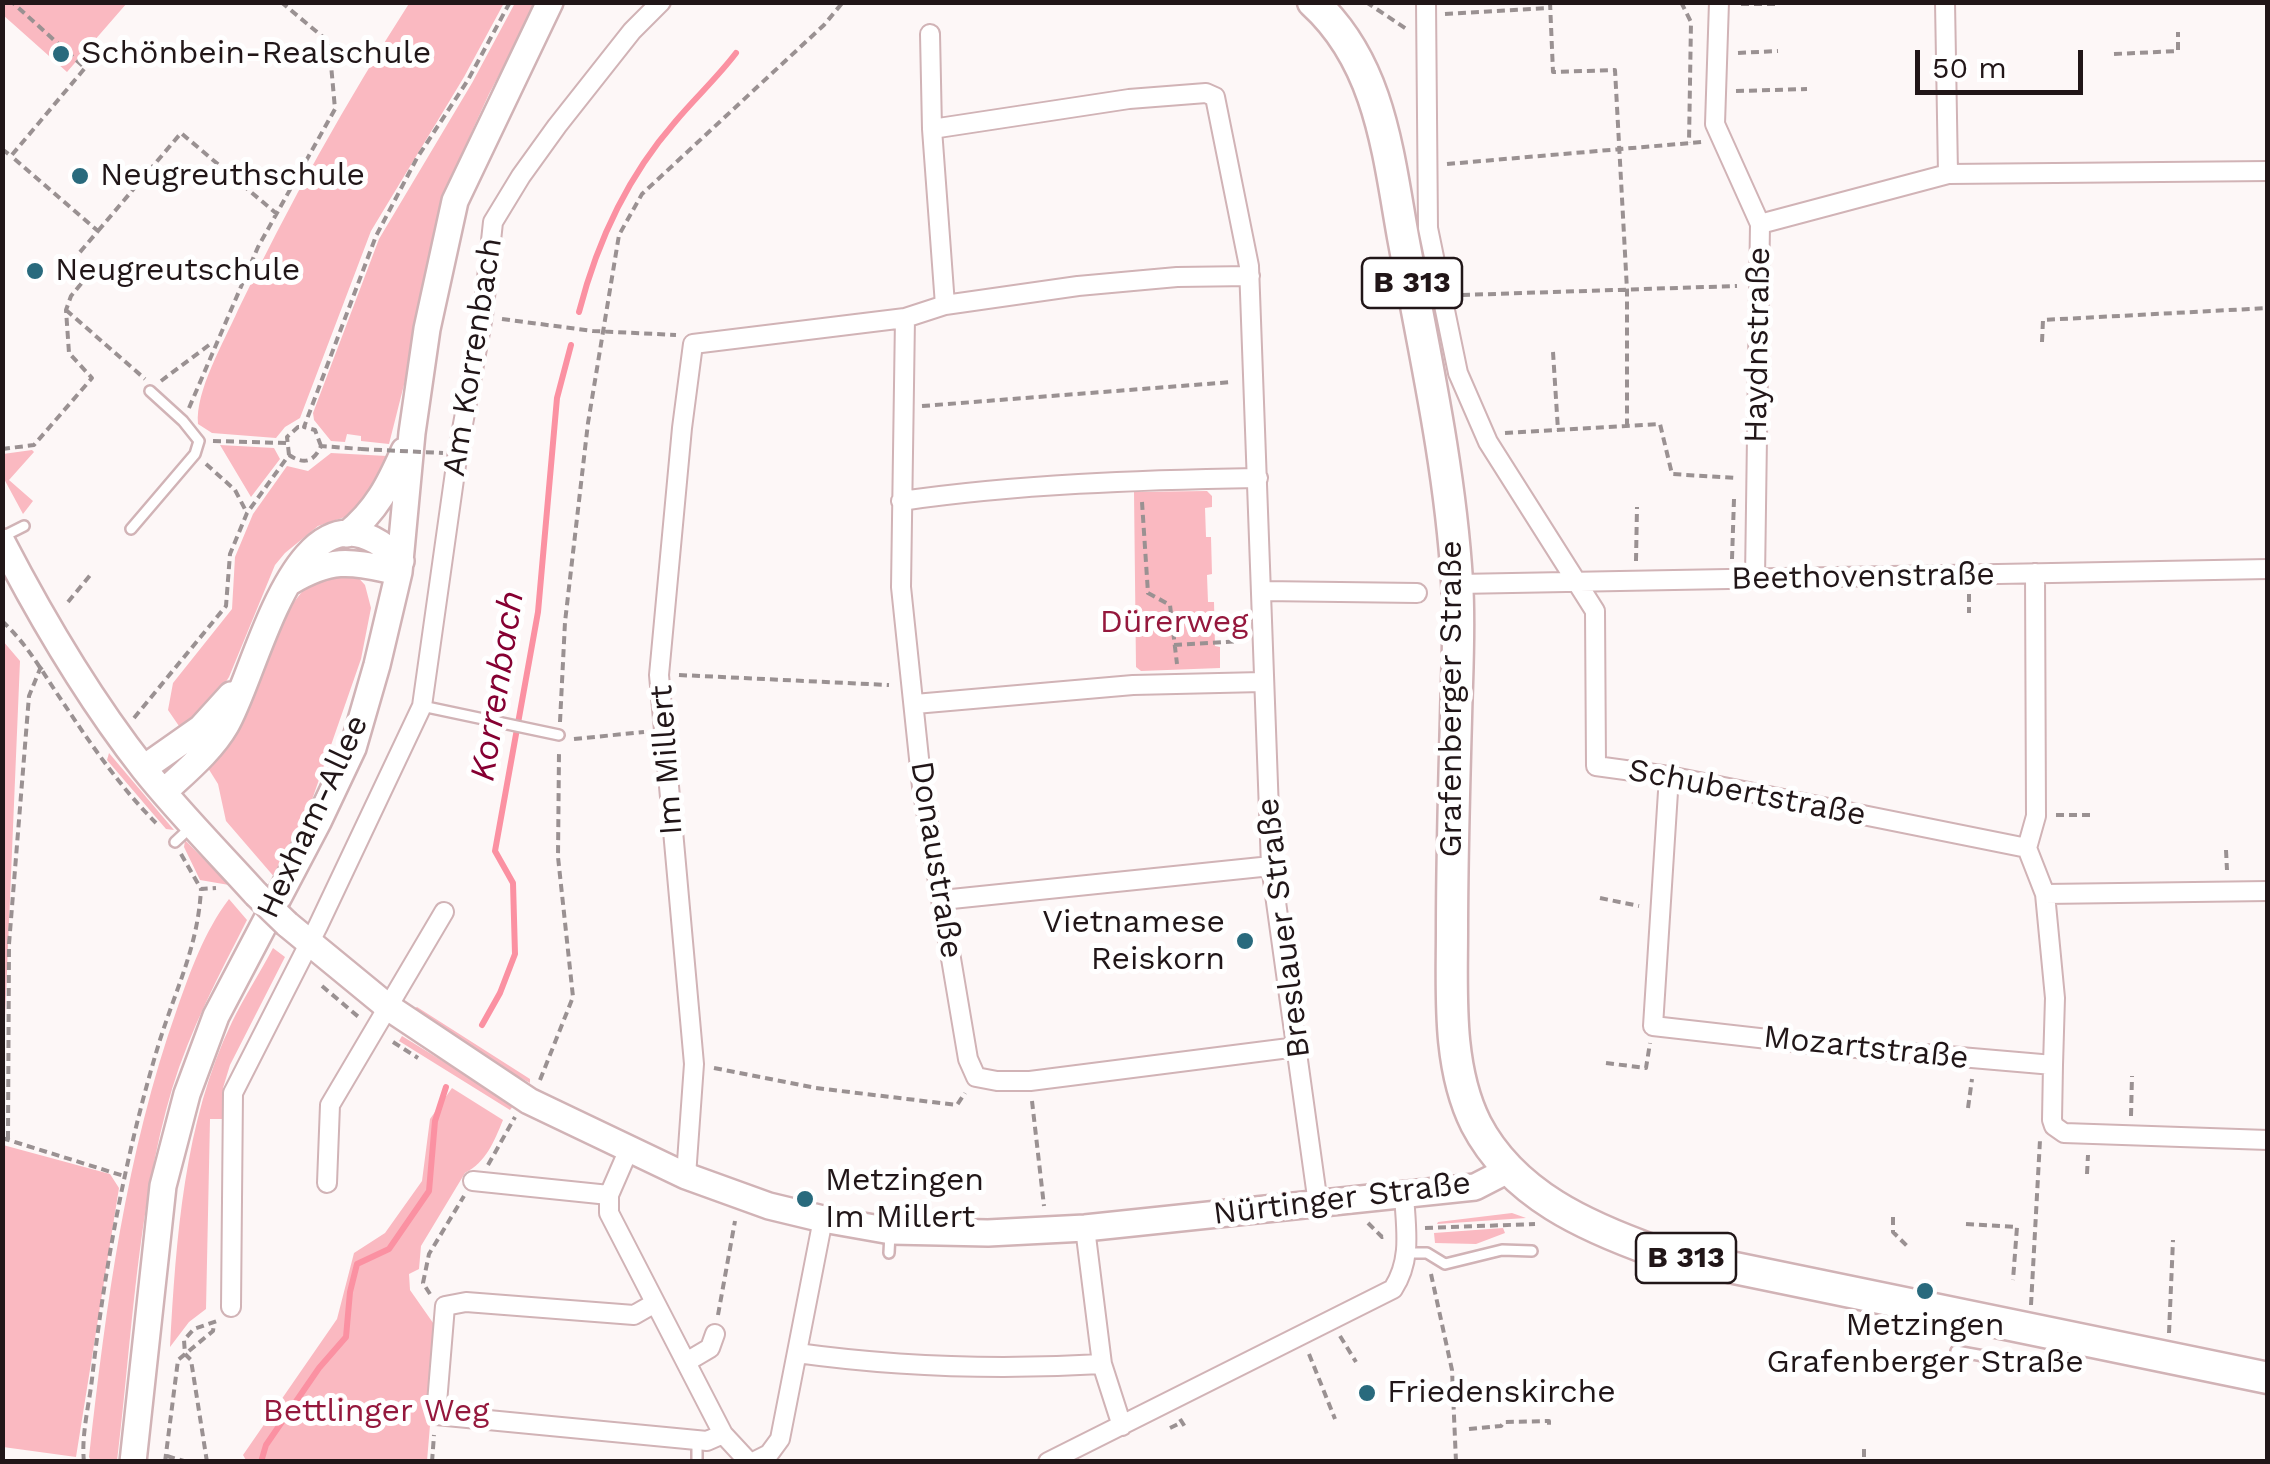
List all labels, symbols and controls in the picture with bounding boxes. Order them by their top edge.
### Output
scale bar [1920,30,2088,92]
place label: Schönbein-Realschule [81,35,431,73]
marker: Schönbein-Realschule [50,43,72,65]
text: 50 m [1932,50,2007,85]
place label: Neugreuthschule [100,157,365,195]
marker: Neugreuthschule [69,165,91,187]
street label: Am Korrenbach [435,235,511,479]
street label: Haydnstraße [1737,247,1779,443]
place label: Neugreutschule [55,252,300,290]
road number: B 313 [1362,258,1462,308]
marker: Neugreutschule [24,260,46,282]
street label: Grafenberger Straße [1433,540,1471,858]
street label: Beethovenstraße [1731,556,1995,598]
water label: Korrenbach [462,588,534,784]
park label: Dürerweg [1100,604,1248,642]
street label: Im Millert [643,684,691,836]
street label: Hexham-Allee [249,709,377,925]
street label: Schubertstraße [1625,751,1869,835]
street label: Donaustraße [901,759,971,961]
street label: Breslauer Straße [1249,796,1319,1060]
place label: Vietnamese Reiskorn [1042,904,1225,979]
marker: Vietnamese Reiskorn [1234,930,1256,952]
street label: Mozartstraße [1762,1018,1970,1078]
place label: Metzingen Im Millert [825,1162,984,1237]
street label: Nürtinger Straße [1211,1164,1473,1234]
marker: Metzingen Im Millert [794,1188,816,1210]
road number: B 313 [1636,1233,1736,1283]
marker: Metzingen Grafenberger Straße [1914,1280,1936,1302]
place label: Metzingen Grafenberger Straße [1766,1307,2084,1382]
place label: Friedenskirche [1387,1374,1616,1412]
marker: Friedenskirche [1356,1382,1378,1404]
park label: Bettlinger Weg [263,1393,489,1431]

